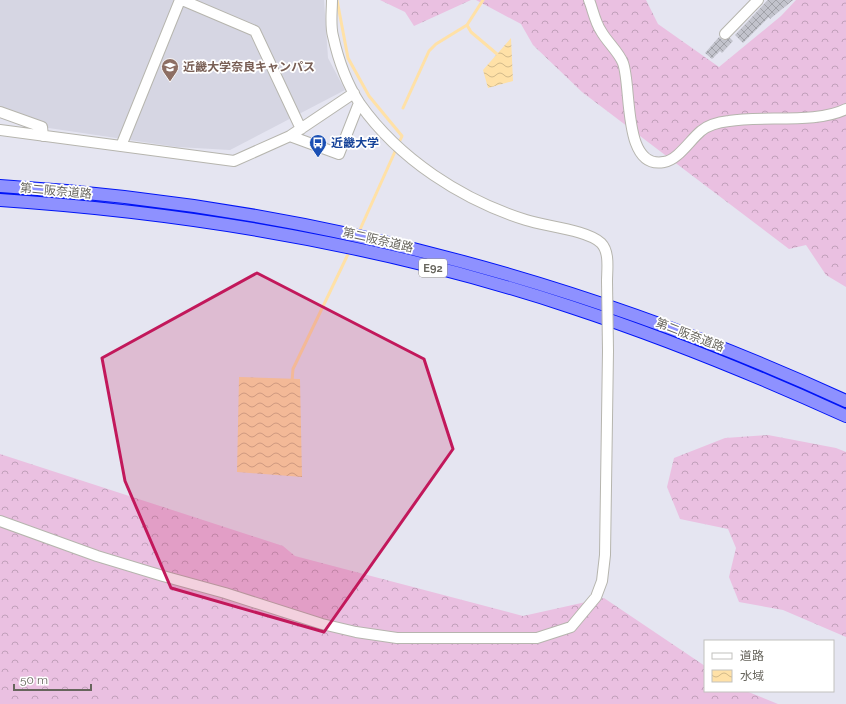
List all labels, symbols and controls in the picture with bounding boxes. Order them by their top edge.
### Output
school or university icon: 近畿大学奈良キャンパス [160,57,180,82]
place label: 近畿大学奈良キャンパス [183,60,315,74]
bus stop icon: 近畿大学 [308,133,328,158]
place label: 近畿大学 [331,136,379,150]
street label: 第二阪奈道路 [20,181,92,201]
street label: 第二阪奈道路 [341,225,415,255]
road number: E92 [419,259,447,277]
street label: 第二阪奈道路 [654,316,726,354]
legend [704,640,834,692]
text: 道路 [740,649,764,663]
scale bar [14,666,91,692]
text: 水域 [740,669,764,683]
text: 50 m [20,673,48,687]

